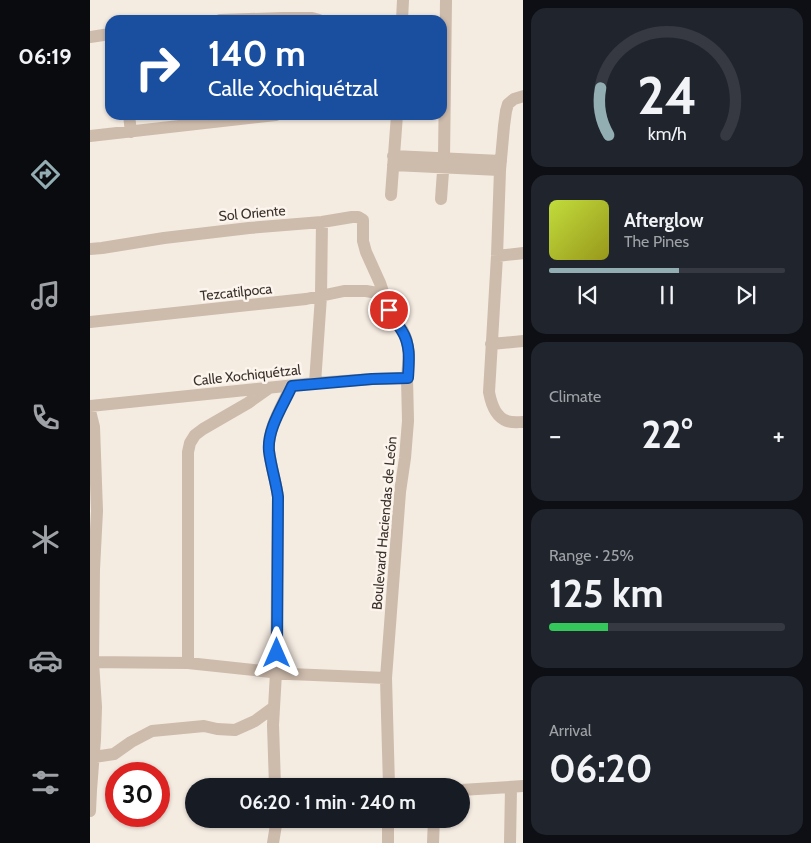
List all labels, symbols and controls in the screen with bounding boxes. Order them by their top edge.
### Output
text: 140 m [208,32,306,75]
icon: right [125,35,190,100]
text: 06:19 [18,43,72,70]
text: 24 [637,64,697,127]
text: Calle Xochiquétzal [208,75,378,102]
text: km/h [647,123,687,144]
icon: directions [28,157,63,192]
street label: Sol Oriente [218,201,286,225]
text: Afterglow [624,209,704,232]
text: The Pines [624,232,689,251]
icon: music [28,278,63,313]
street label: Tezcatilpoca [199,279,273,305]
icon: previous [574,281,602,309]
icon: pause [653,281,681,309]
icon: next [732,281,760,309]
pin [368,289,410,331]
icon: arrive [375,296,403,324]
street label: Calle Xochiquétzal [192,360,302,390]
text: Climate [549,387,601,406]
icon: phone [28,400,63,435]
text: 22° [641,411,693,458]
text: − [549,418,561,452]
text: + [773,418,785,452]
street label: Boulevard Haciendas de León [367,435,401,611]
icon: climate [28,522,63,557]
text: Range · 25% [549,546,634,565]
text: 125 km [549,570,664,617]
position arrow [250,626,302,678]
icon: car [28,643,63,678]
text: Arrival [549,721,592,740]
text: 06:20 [549,745,653,792]
speed limit sign: 30 [105,762,170,827]
icon: filters [28,765,63,800]
text: 06:20 · 1 min · 240 m [239,791,416,814]

